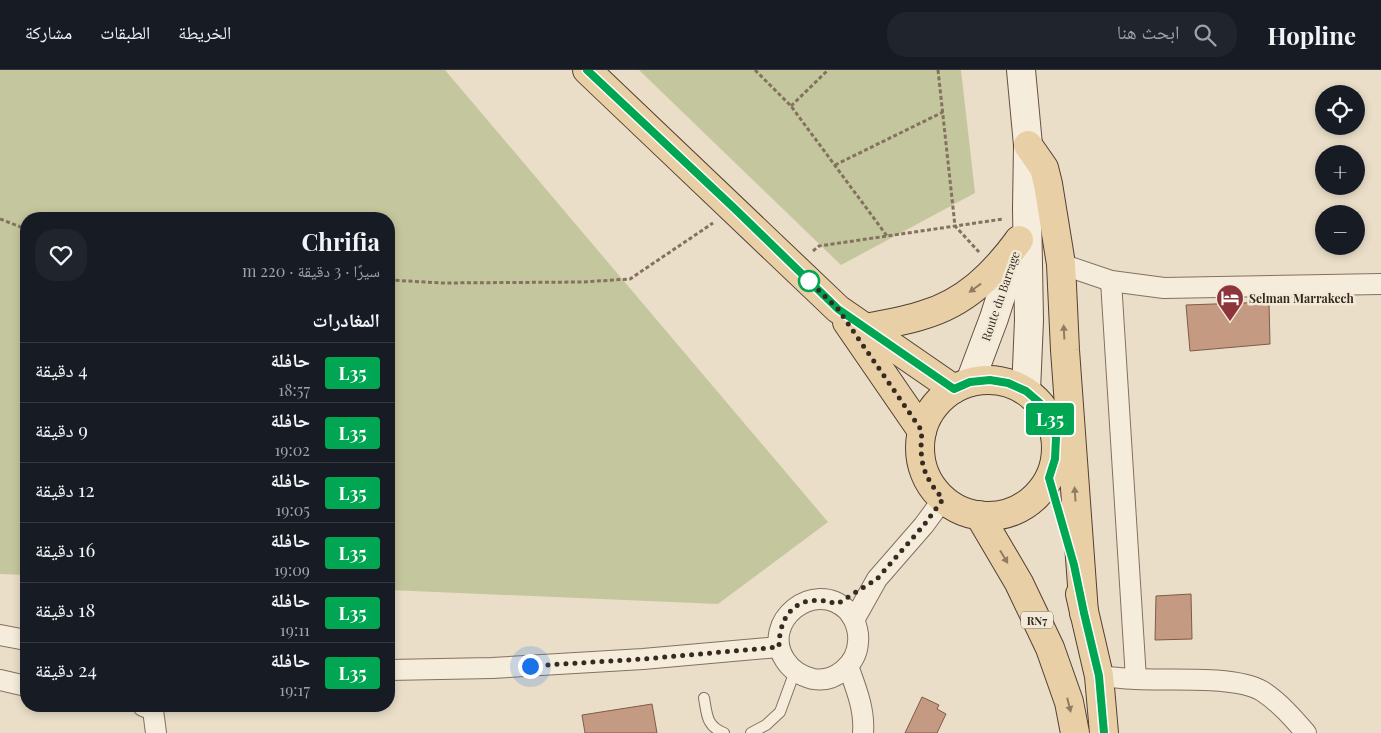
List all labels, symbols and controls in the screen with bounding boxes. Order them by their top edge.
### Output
search box [887,12,1237,57]
text: ابحث هنا [1117,18,1179,44]
text: Hopline [1267,19,1356,51]
text: مشاركة [25,20,72,44]
text: الطبقات [100,20,150,44]
text: الخريطة [178,20,231,44]
icon: search [1191,21,1219,49]
map controls [1315,85,1365,255]
button: locate [1315,85,1365,135]
button: + [1315,145,1365,195]
button: − [1315,205,1365,255]
text: Chrifia [301,225,380,257]
button: heart [35,229,87,281]
street label: Route du Barrage [977,249,1023,343]
text: سيرًا · 3 دقيقة · 220 m [242,260,380,281]
unlabelled marker [798,270,820,292]
one-way arrow [968,283,981,293]
hotel icon: Selman Marrakech [1215,283,1245,322]
place label: Selman Marrakech [1249,290,1354,306]
text: المغادرات [313,306,380,332]
one-way arrow [1060,324,1068,340]
text: حافلة [271,346,310,372]
text: 4 دقيقة [35,356,88,382]
text: L35 [338,361,367,385]
text: 18:57 [278,379,310,400]
line badge: L35 [1021,403,1079,435]
text: حافلة [271,406,310,432]
text: L35 [1036,407,1064,431]
text: 9 دقيقة [35,416,88,442]
text: L35 [338,421,367,445]
text: 19:02 [274,439,310,460]
text: حافلة [271,466,310,492]
text: 12 دقيقة [35,476,95,502]
text: L35 [338,481,367,505]
one-way arrow [1071,486,1079,502]
text: 19:05 [275,499,310,520]
text: حافلة [271,526,310,552]
text: 16 دقيقة [35,536,95,562]
text: L35 [338,541,367,565]
one-way arrow [999,550,1008,564]
text: 19:09 [274,559,310,580]
text: حافلة [271,586,310,612]
text: 18 دقيقة [35,596,95,622]
text: L35 [338,601,367,625]
road number: RN7 [1021,612,1053,628]
text: 19:11 [280,619,310,640]
text: حافلة [271,646,310,672]
your location [518,654,543,679]
text: 24 دقيقة [35,656,97,682]
text: L35 [338,661,367,685]
text: 19:17 [279,679,310,700]
one-way arrow [1066,698,1074,713]

